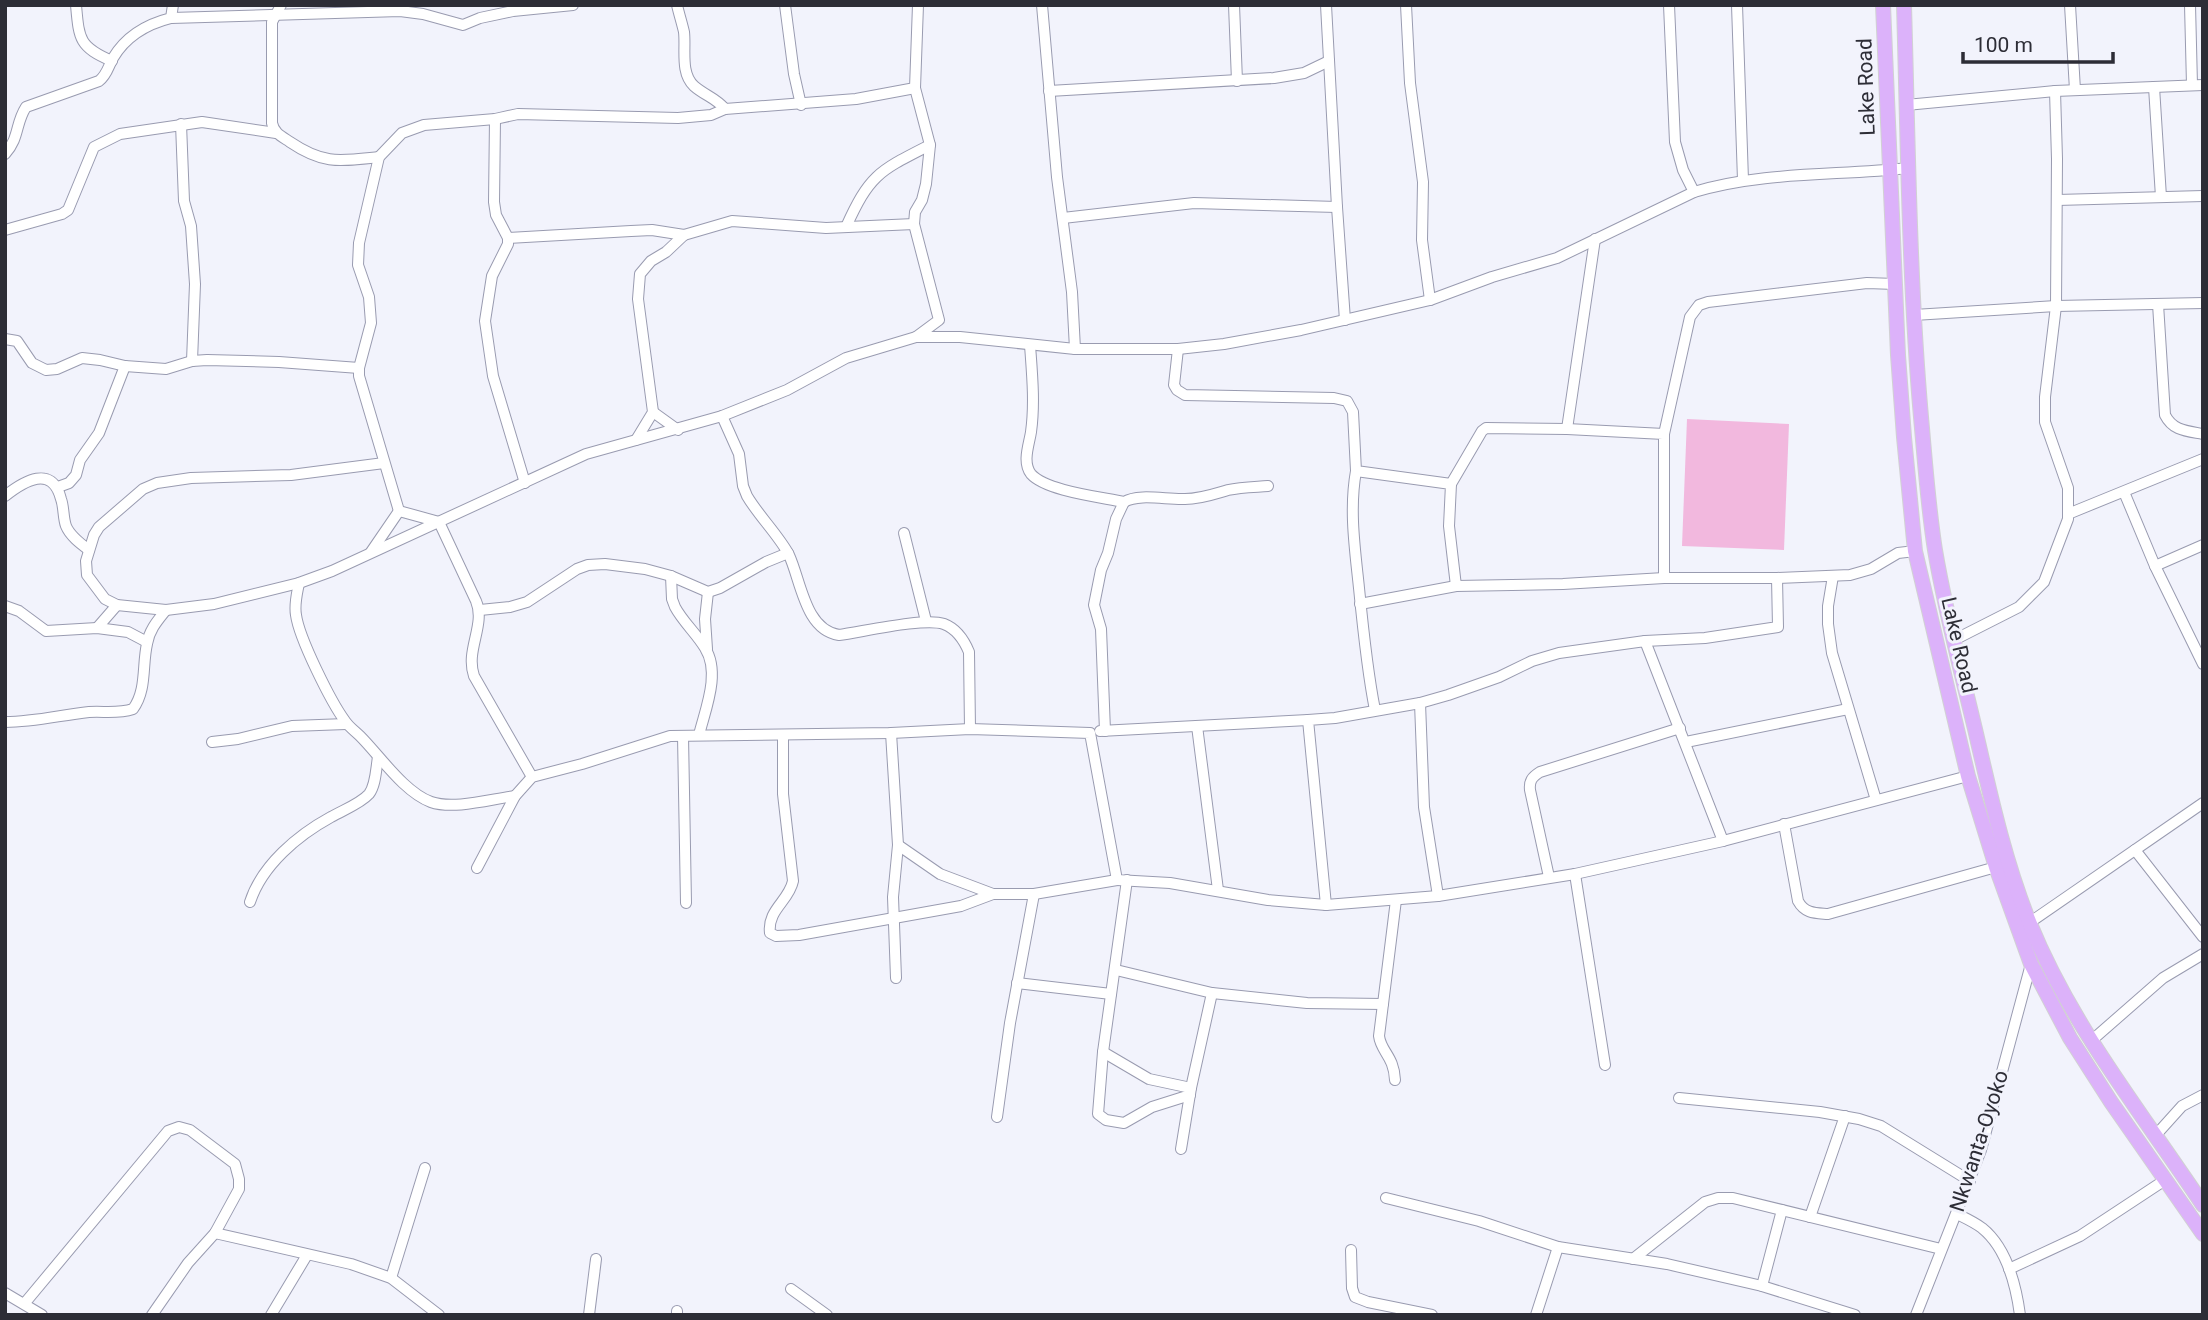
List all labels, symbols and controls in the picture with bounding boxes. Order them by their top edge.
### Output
scale bar [1963,21,2114,65]
text: 100 m [1974,33,2033,57]
street label: Lake Road [1852,38,1880,136]
street label: Lake Road [1936,595,1982,695]
street label: Nkwanta-Oyoko [1945,1067,2013,1215]

